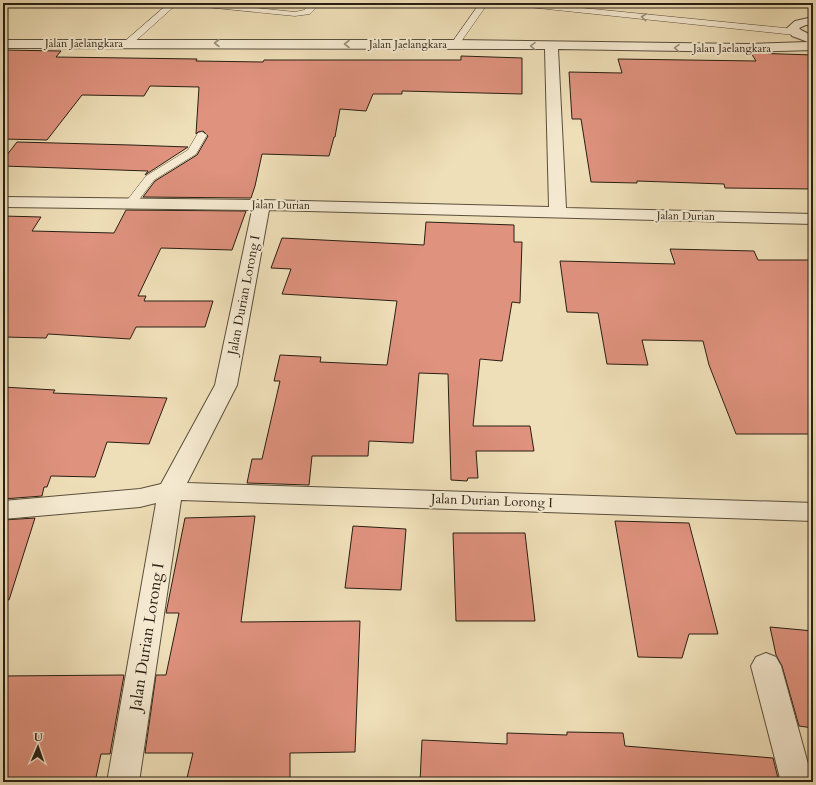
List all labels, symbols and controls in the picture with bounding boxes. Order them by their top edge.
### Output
one-way arrow [641,12,647,21]
street label: Jalan Jaelangkara [43,36,123,51]
street label: Jalan Jaelangkara [367,37,447,52]
one-way arrow [214,39,220,47]
one-way arrow [344,40,350,48]
one-way arrow [530,41,536,50]
street label: Jalan Jaelangkara [691,41,771,56]
one-way arrow [674,44,680,52]
street label: Jalan Durian [250,197,311,213]
street label: Jalan Durian [655,208,716,224]
street label: Jalan Durian Lorong I [223,234,264,358]
street label: Jalan Durian Lorong I [429,490,553,512]
street label: Jalan Durian Lorong I [124,561,170,715]
north arrow [18,727,58,767]
text: U [34,730,43,745]

